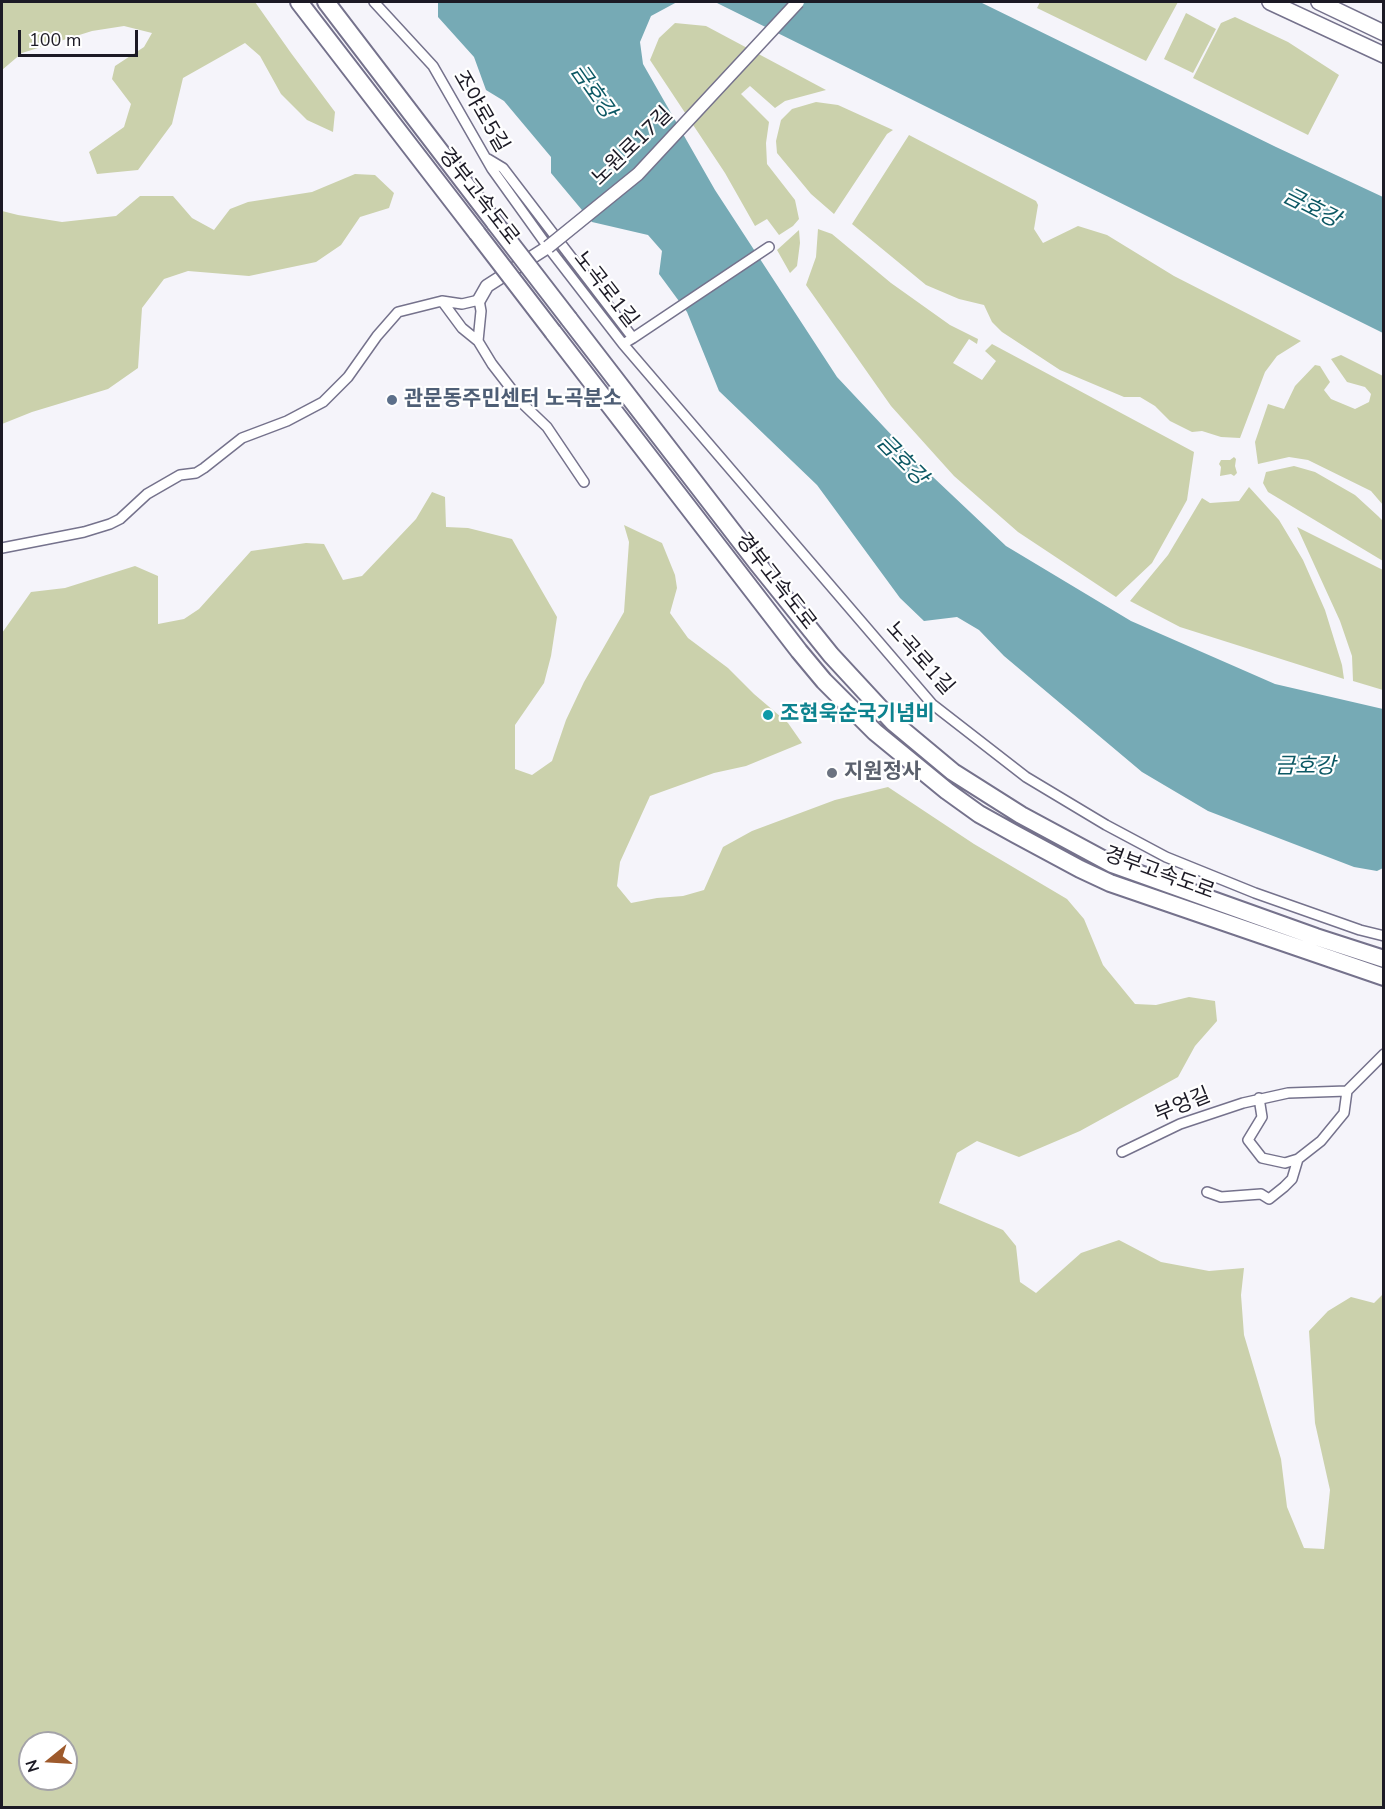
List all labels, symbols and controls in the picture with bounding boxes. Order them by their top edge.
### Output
scale bar [21,18,141,56]
text: 100 m [29,28,81,52]
water label: 금호강 [564,60,620,124]
street label: 조야로5길 [447,67,513,157]
street label: 노원로17길 [587,102,679,192]
street label: 경부고속도로 [432,144,524,250]
water label: 금호강 [1278,183,1344,235]
street label: 노곡로1길 [567,247,643,333]
place label: 관문동주민센터 노곡분소 [404,387,622,413]
marker: 관문동주민센터 노곡분소 [385,393,399,407]
water label: 금호강 [870,430,932,492]
street label: 경부고속도로 [729,529,821,635]
street label: 노곡로1길 [880,617,958,701]
place label: 조현욱순국기념비 [780,702,935,728]
marker: 조현욱순국기념비 [761,708,775,722]
water label: 금호강 [1275,755,1335,781]
place label: 지원정사 [844,760,921,786]
marker: 지원정사 [825,766,839,780]
street label: 경부고속도로 [1100,842,1218,906]
street label: 부엉길 [1151,1083,1215,1129]
north arrow [18,1731,78,1791]
text: N [20,1757,45,1775]

